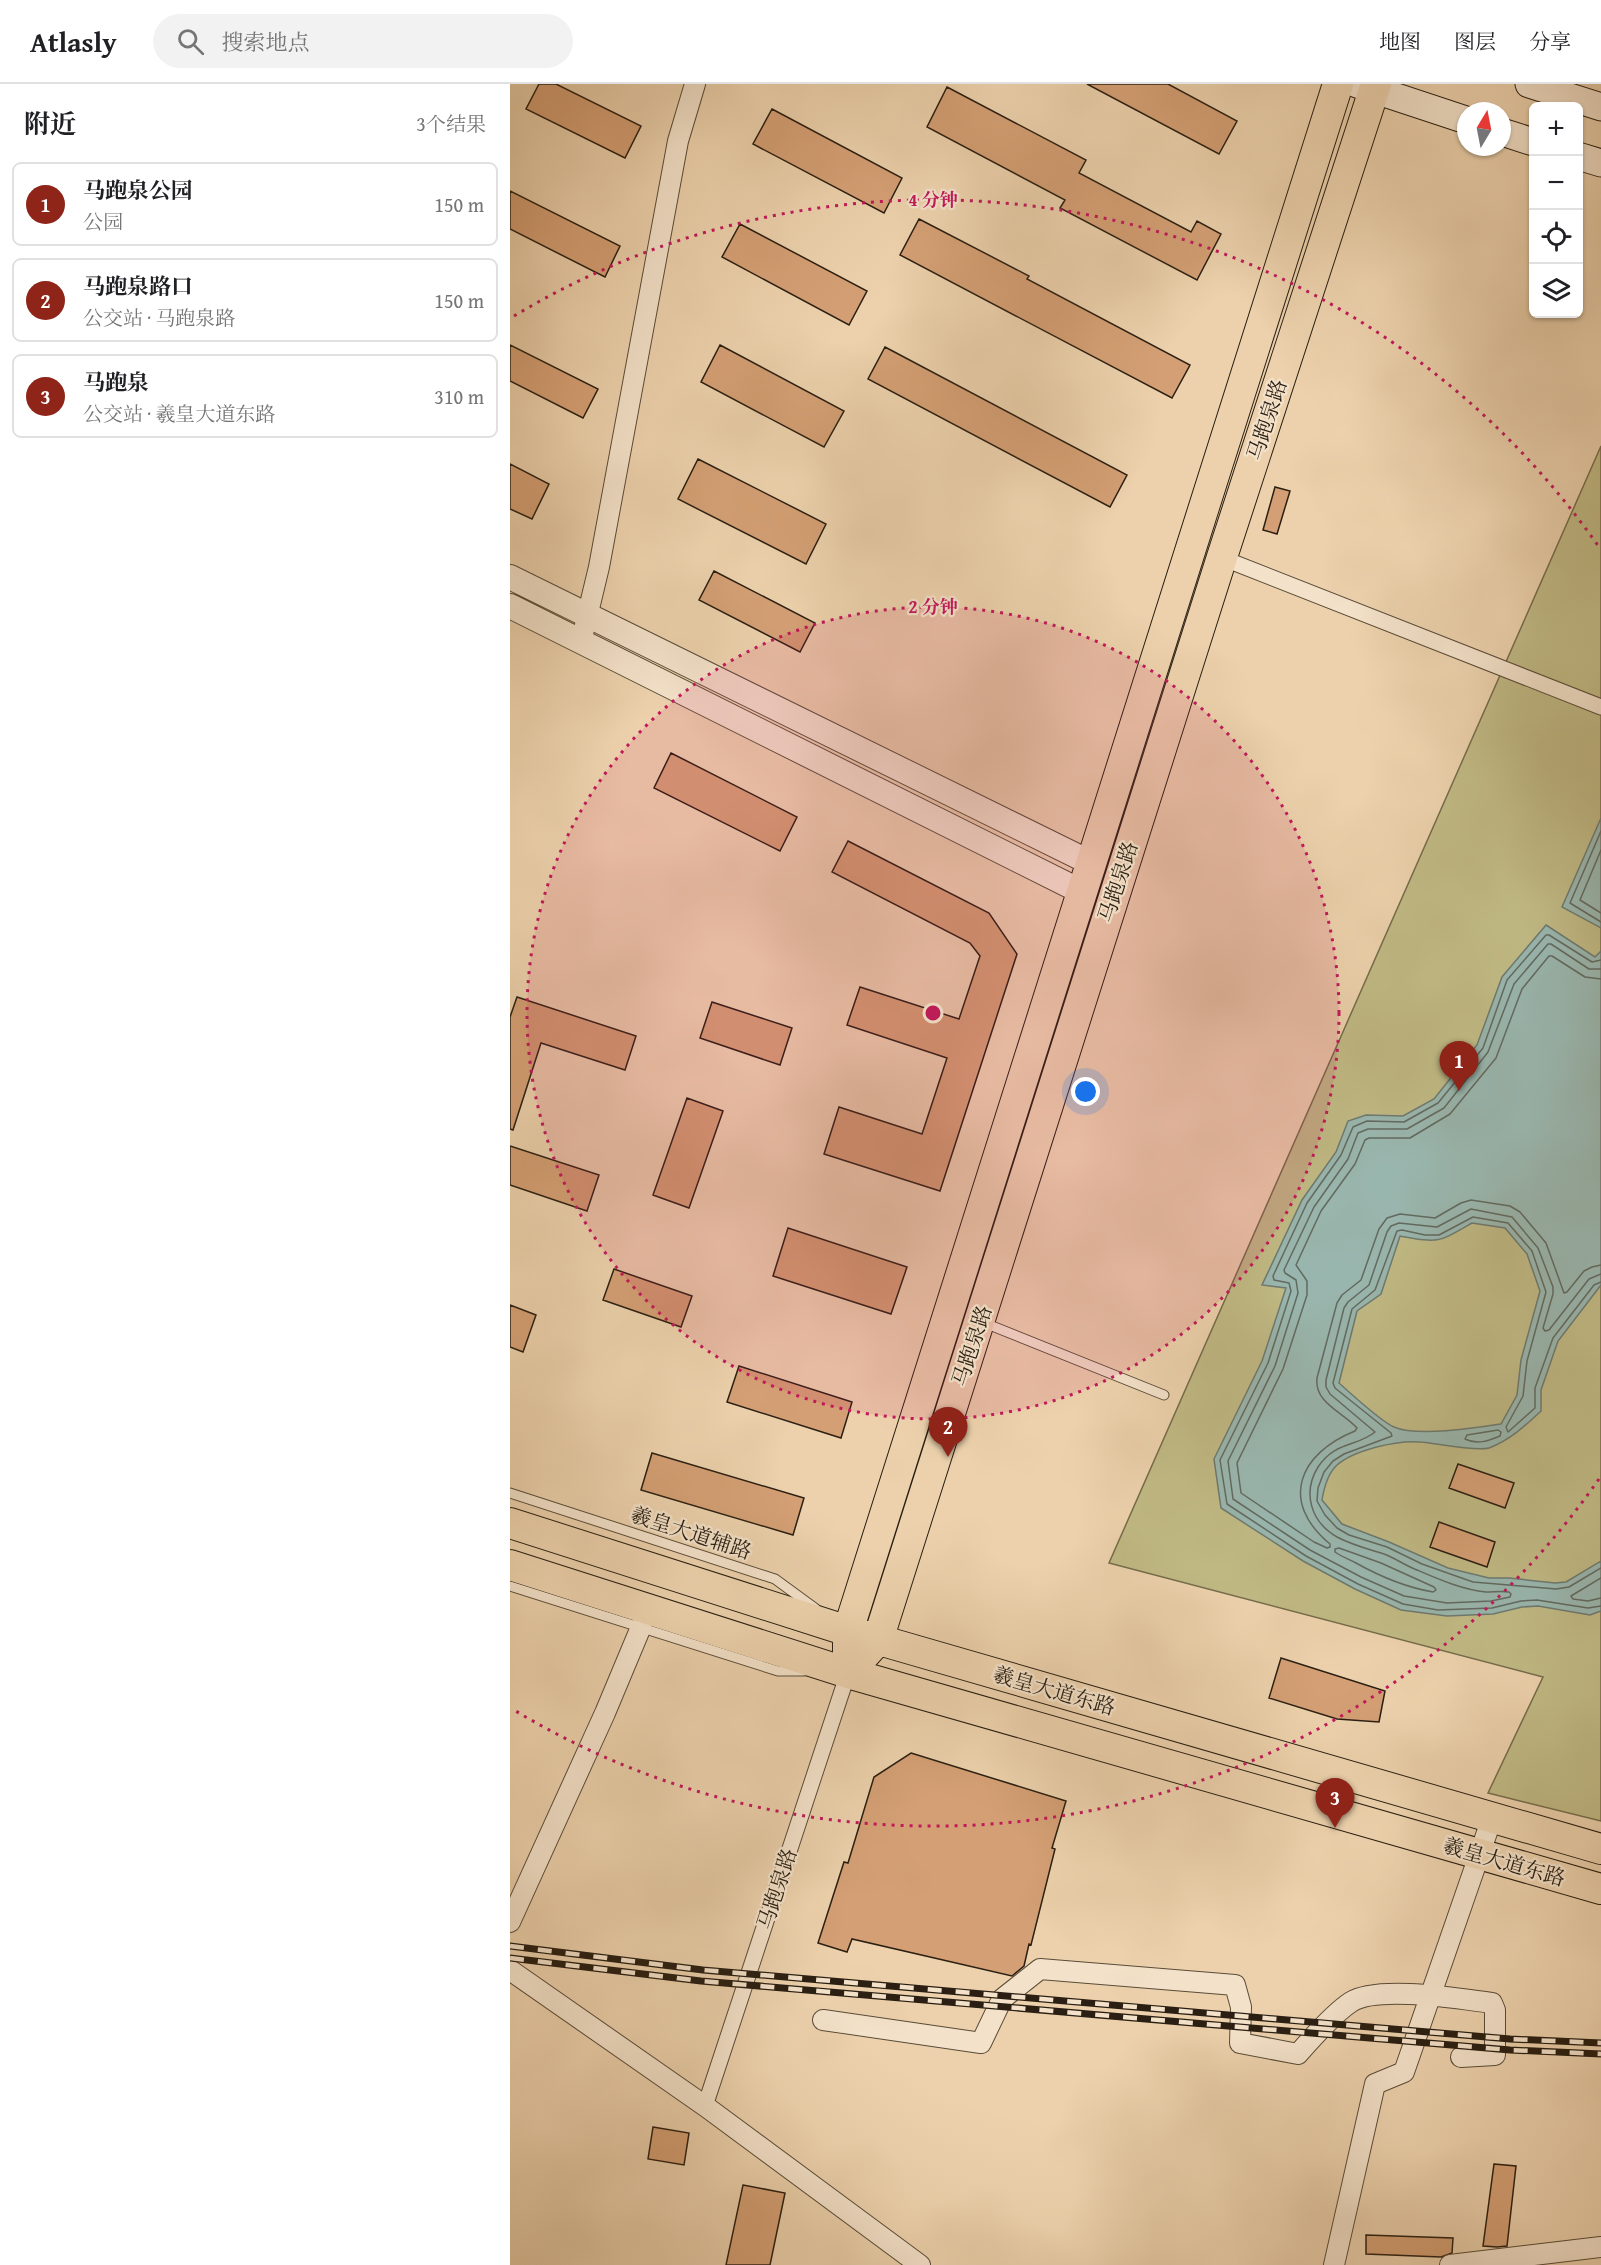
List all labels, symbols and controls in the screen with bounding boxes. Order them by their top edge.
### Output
search box [153,14,573,68]
text: Atlasly [30,21,117,62]
icon: search [174,25,207,58]
text: 搜索地点 [222,26,310,58]
text: 地图 [1379,26,1421,57]
text: 图层 [1454,26,1496,57]
text: 分享 [1529,26,1571,57]
north arrow [1457,102,1511,156]
map controls [1529,102,1583,318]
button: + [1529,102,1583,156]
text: 附近 [24,104,76,143]
text: 3个结果 [416,109,486,138]
button: − [1529,156,1583,210]
text: 马跑泉公园 [83,174,193,206]
text: 4 分钟 [908,186,958,213]
text: 1 [40,190,51,219]
text: 150 m [434,190,484,219]
text: 公园 [83,207,123,236]
button: locate [1529,210,1583,264]
button: layers [1529,264,1583,318]
text: 马跑泉路口 [83,270,193,302]
text: 2 [40,286,51,315]
text: 150 m [434,286,484,315]
text: 公交站 · 马跑泉路 [83,303,235,332]
text: 马跑泉 [83,366,149,398]
street label: 马跑泉路 [1239,375,1294,465]
text: 3 [40,382,51,411]
text: 310 m [434,382,484,411]
text: 公交站 · 羲皇大道东路 [83,399,275,428]
text: 2 分钟 [908,593,958,620]
street label: 马跑泉路 [1090,837,1145,927]
centre of rings [923,1003,943,1023]
pin: 1 [1440,1042,1478,1091]
your location [1071,1077,1100,1106]
street label: 马跑泉路 [944,1301,999,1391]
pin: 2 [928,1408,968,1457]
street label: 羲皇大道辅路 [626,1498,756,1567]
street label: 羲皇大道东路 [989,1658,1119,1723]
pin: 3 [1316,1778,1354,1828]
street label: 羲皇大道东路 [1439,1829,1569,1894]
street label: 马跑泉路 [749,1844,804,1934]

